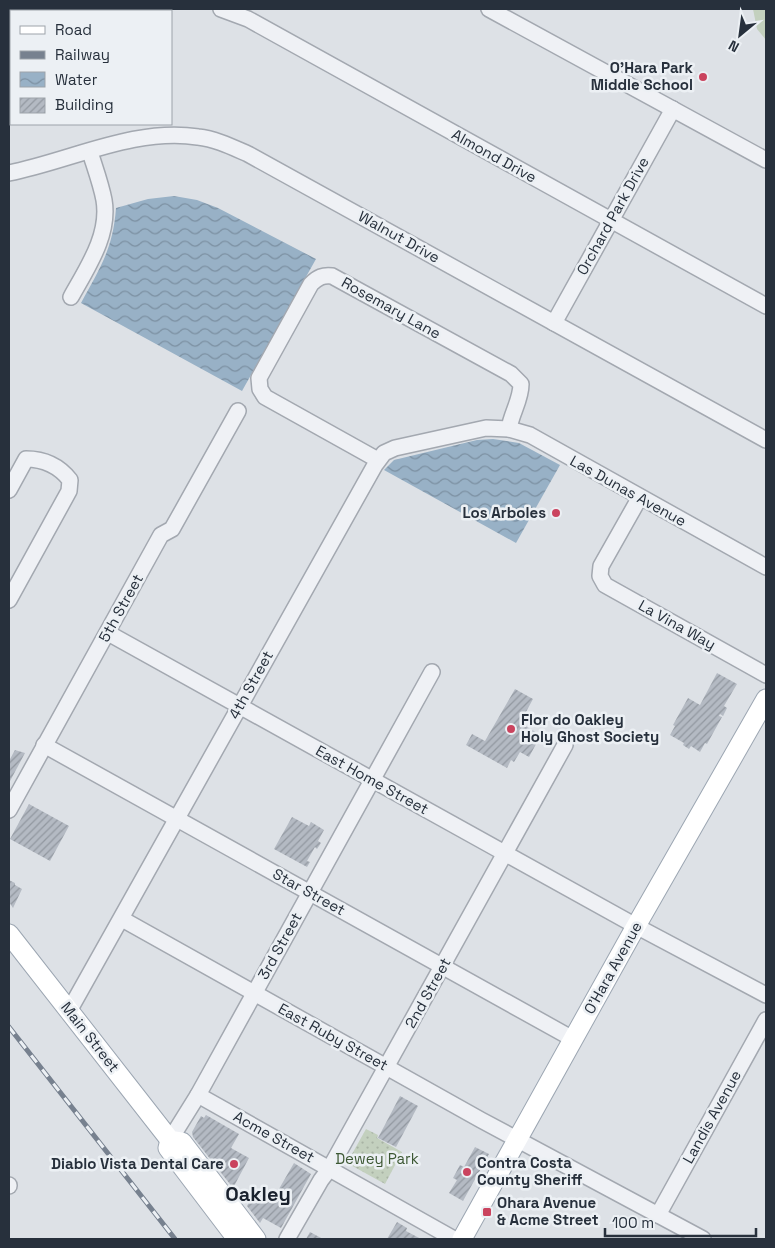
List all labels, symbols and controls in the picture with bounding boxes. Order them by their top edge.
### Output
legend [10,10,172,125]
north arrow [715,10,765,60]
text: Road [55,20,92,39]
text: N [725,36,742,57]
text: Railway [55,45,110,64]
place label: O'Hara Park Middle School [591,58,694,94]
text: Water [55,70,98,89]
marker: O'Hara Park Middle School [697,71,709,83]
text: Building [55,95,114,114]
street label: Almond Drive [449,124,540,187]
street label: Orchard Park Drive [572,153,653,278]
street label: Walnut Drive [355,206,443,267]
street label: Rosemary Lane [338,272,444,343]
street label: Las Dunas Avenue [567,451,690,530]
place label: Los Arboles [462,503,546,522]
marker: Los Arboles [550,507,562,519]
street label: 5th Street [94,570,147,645]
street label: La Vina Way [635,596,719,654]
street label: 4th Street [224,647,277,722]
place label: Flor do Oakley Holy Ghost Society [521,710,659,746]
marker: Flor do Oakley Holy Ghost Society [505,723,517,735]
street label: East Home Street [312,741,432,818]
street label: Star Street [270,864,349,919]
street label: 3rd Street [253,909,306,983]
street label: O'Hara Avenue [579,918,646,1017]
street label: 2nd Street [400,954,455,1031]
street label: Main Street [57,998,124,1076]
street label: East Ruby Street [275,999,392,1075]
street label: Landis Avenue [678,1067,745,1167]
street label: Acme Street [230,1106,318,1167]
park label: Dewey Park [335,1149,419,1168]
place label: Contra Costa County Sheriff [477,1153,583,1189]
place label: Diablo Vista Dental Care [51,1154,224,1173]
marker: Diablo Vista Dental Care [228,1158,240,1170]
marker: Contra Costa County Sheriff [461,1166,473,1178]
district label: Oakley [225,1181,291,1207]
place label: Ohara Avenue & Acme Street [497,1193,599,1229]
marker: Ohara Avenue & Acme Street [481,1206,493,1218]
scale bar [605,1206,756,1238]
text: 100 m [612,1213,654,1232]

